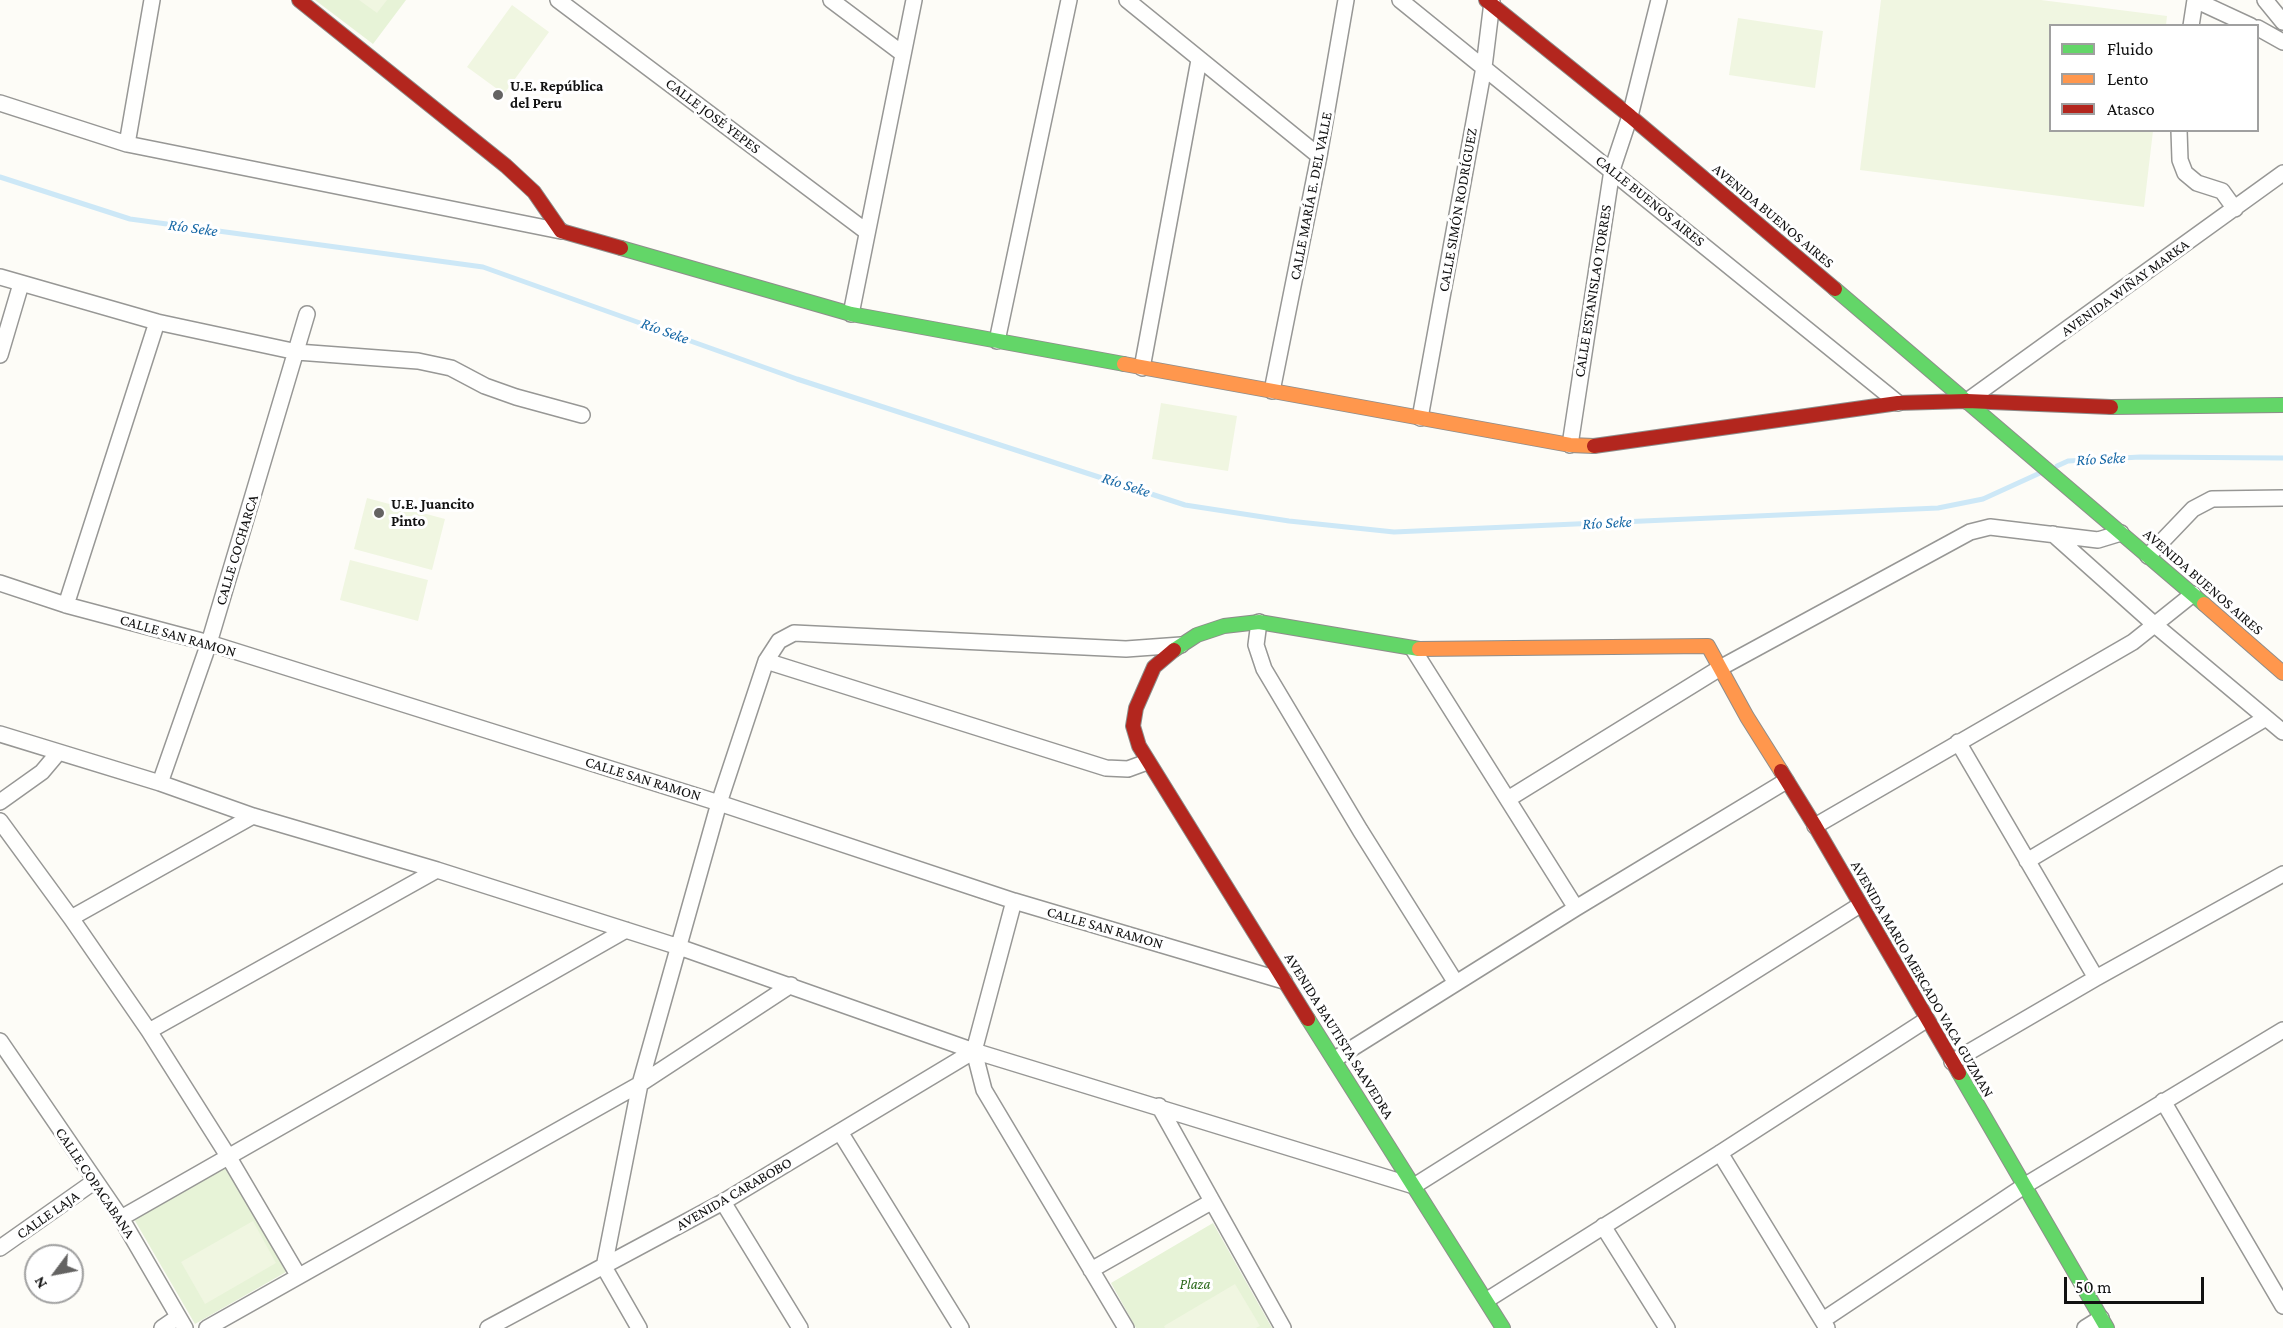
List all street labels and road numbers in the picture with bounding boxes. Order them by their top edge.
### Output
street label: CALLE JOSÉ YEPES [662,74,764,158]
street label: CALLE MARÍA E. DEL VALLE [1286,110,1336,282]
street label: CALLE SIMÓN RODRÍGUEZ [1435,127,1481,293]
street label: CALLE BUENOS AIRES [1592,151,1708,251]
street label: AVENIDA BUENOS AIRES [1709,160,1837,272]
street label: CALLE ESTANISLAO TORRES [1570,203,1616,379]
street label: AVENIDA WIÑAY MARKA [2058,236,2192,340]
street label: CALLE COCHARCA [212,493,262,607]
street label: AVENIDA BUENOS AIRES [2139,525,2267,639]
street label: CALLE SAN RAMON [118,611,238,661]
street label: CALLE SAN RAMON [583,753,703,805]
street label: AVENIDA MARIO MERCADO VACA GUZMAN [1847,857,1997,1101]
street label: CALLE SAN RAMON [1045,903,1165,953]
street label: AVENIDA BAUTISTA SAAVEDRA [1280,950,1398,1122]
street label: CALLE COPACABANA [51,1124,139,1242]
street label: AVENIDA CARABOBO [673,1154,795,1234]
street label: CALLE LAJA [13,1187,83,1243]

